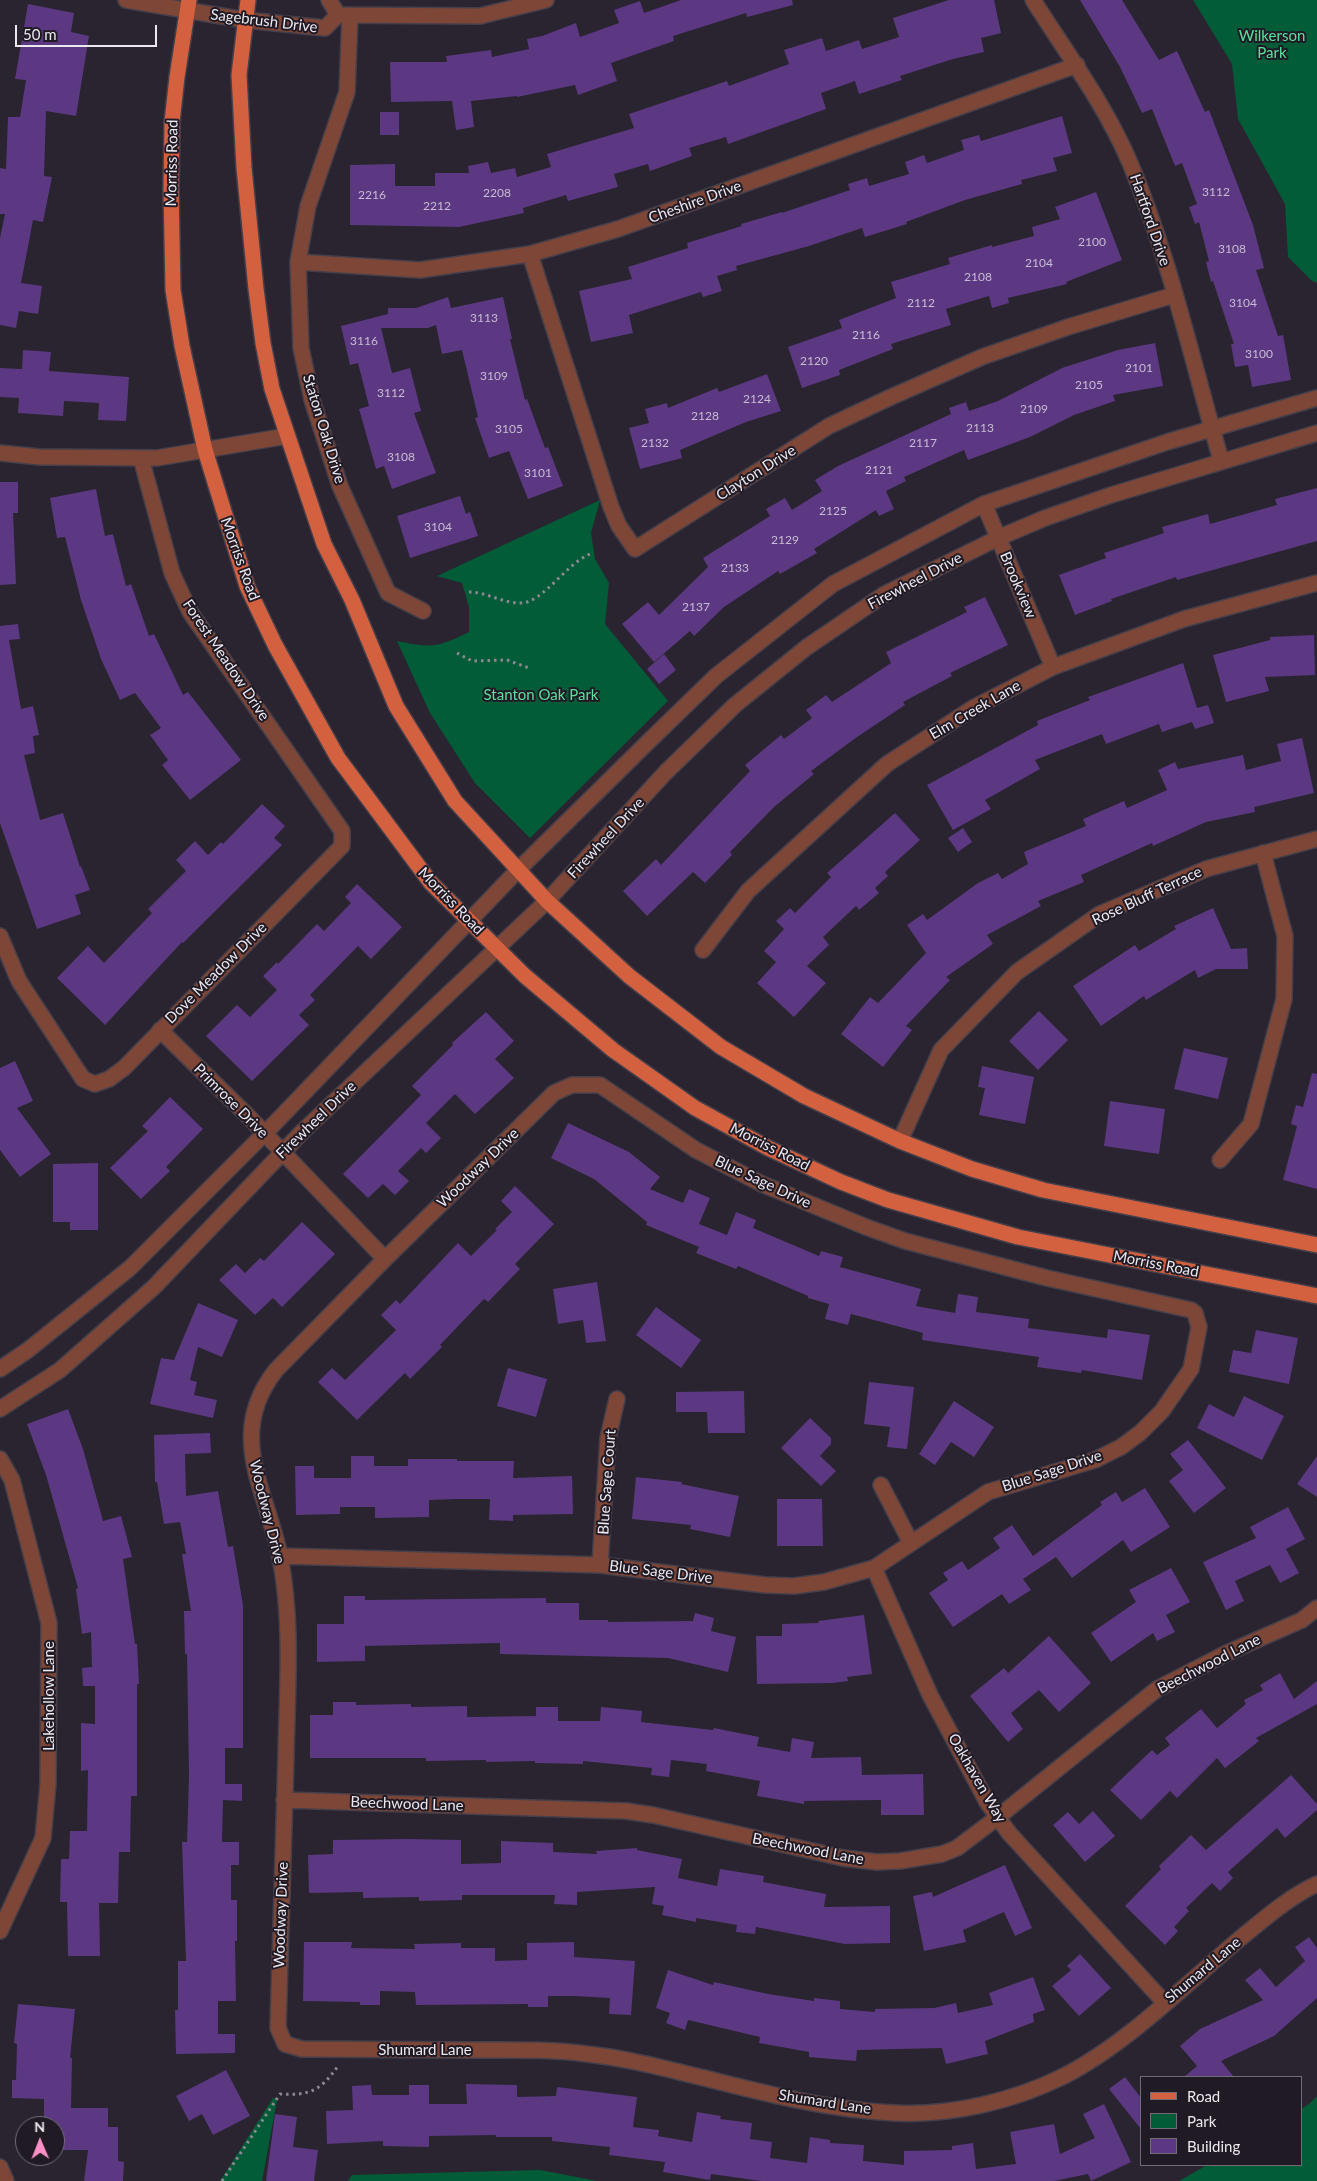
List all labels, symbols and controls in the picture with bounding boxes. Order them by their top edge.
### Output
street label: Sagebrush Drive [209,5,319,37]
scale bar [18,15,160,47]
text: 50 m [23,25,57,43]
park label: Wilkerson Park [1239,27,1305,62]
street label: Morriss Road [162,119,182,207]
street label: Hartford Drive [1126,172,1174,268]
street label: Cheshire Drive [646,177,744,227]
house number: 3112 [1202,185,1230,199]
house number: 2208 [483,186,511,200]
house number: 2216 [358,188,386,202]
house number: 2212 [423,199,451,213]
house number: 2100 [1078,235,1106,249]
house number: 3108 [1218,242,1246,256]
house number: 2104 [1025,256,1053,270]
house number: 2108 [964,270,992,284]
house number: 2112 [907,296,935,310]
house number: 3104 [1229,296,1257,310]
house number: 3113 [470,311,498,325]
house number: 2116 [852,328,880,342]
house number: 3116 [350,334,378,348]
house number: 3100 [1245,347,1273,361]
house number: 2120 [800,354,828,368]
house number: 2101 [1125,361,1153,375]
house number: 3109 [480,369,508,383]
street label: Staton Oak Drive [299,372,349,486]
house number: 2105 [1075,378,1103,392]
house number: 3112 [377,386,405,400]
house number: 2124 [743,392,771,406]
house number: 2109 [1020,402,1048,416]
house number: 2128 [691,409,719,423]
house number: 2113 [966,421,994,435]
house number: 3105 [495,422,523,436]
house number: 2132 [641,436,669,450]
house number: 2117 [909,436,937,450]
street label: Clayton Drive [713,441,799,505]
house number: 3108 [387,450,415,464]
house number: 2121 [865,463,893,477]
house number: 3101 [524,466,552,480]
house number: 2125 [819,504,847,518]
street label: Morriss Road [217,515,263,603]
house number: 3104 [424,520,452,534]
house number: 2129 [771,533,799,547]
street label: Firewheel Drive [865,549,965,613]
street label: Brookview [996,549,1040,621]
house number: 2133 [721,561,749,575]
street label: Forest Meadow Drive [179,596,273,724]
house number: 2137 [682,600,710,614]
street label: Elm Creek Lane [926,677,1024,743]
park label: Stanton Oak Park [484,686,598,704]
street label: Firewheel Drive [564,794,648,882]
street label: Rose Bluff Terrace [1089,863,1205,929]
street label: Morriss Road [414,864,488,938]
street label: Dove Meadow Drive [162,919,270,1027]
street label: Primrose Drive [190,1060,272,1142]
street label: Firewheel Drive [272,1077,360,1163]
street label: Morriss Road [727,1119,813,1175]
street label: Woodway Drive [433,1125,523,1211]
street label: Blue Sage Drive [712,1152,814,1212]
street label: Morriss Road [1112,1247,1200,1281]
street label: Blue Sage Court [594,1429,620,1535]
street label: Blue Sage Drive [1000,1446,1104,1496]
street label: Woodway Drive [245,1458,289,1566]
street label: Blue Sage Drive [608,1557,714,1587]
street label: Beechwood Lane [1154,1630,1264,1698]
street label: Lakehollow Lane [40,1641,58,1751]
street label: Oakhaven Way [944,1730,1010,1826]
street label: Beechwood Lane [350,1793,464,1815]
street label: Beechwood Lane [751,1829,865,1869]
street label: Woodway Drive [270,1862,292,1968]
street label: Shumard Lane [1161,1933,1245,2007]
street label: Shumard Lane [378,2041,472,2059]
legend [1140,2076,1302,2166]
street label: Shumard Lane [777,2086,873,2118]
text: Road [1187,2087,1220,2105]
text: Park [1187,2112,1216,2130]
north arrow [15,2116,65,2166]
text: N [34,2118,45,2135]
text: Building [1187,2137,1240,2155]

